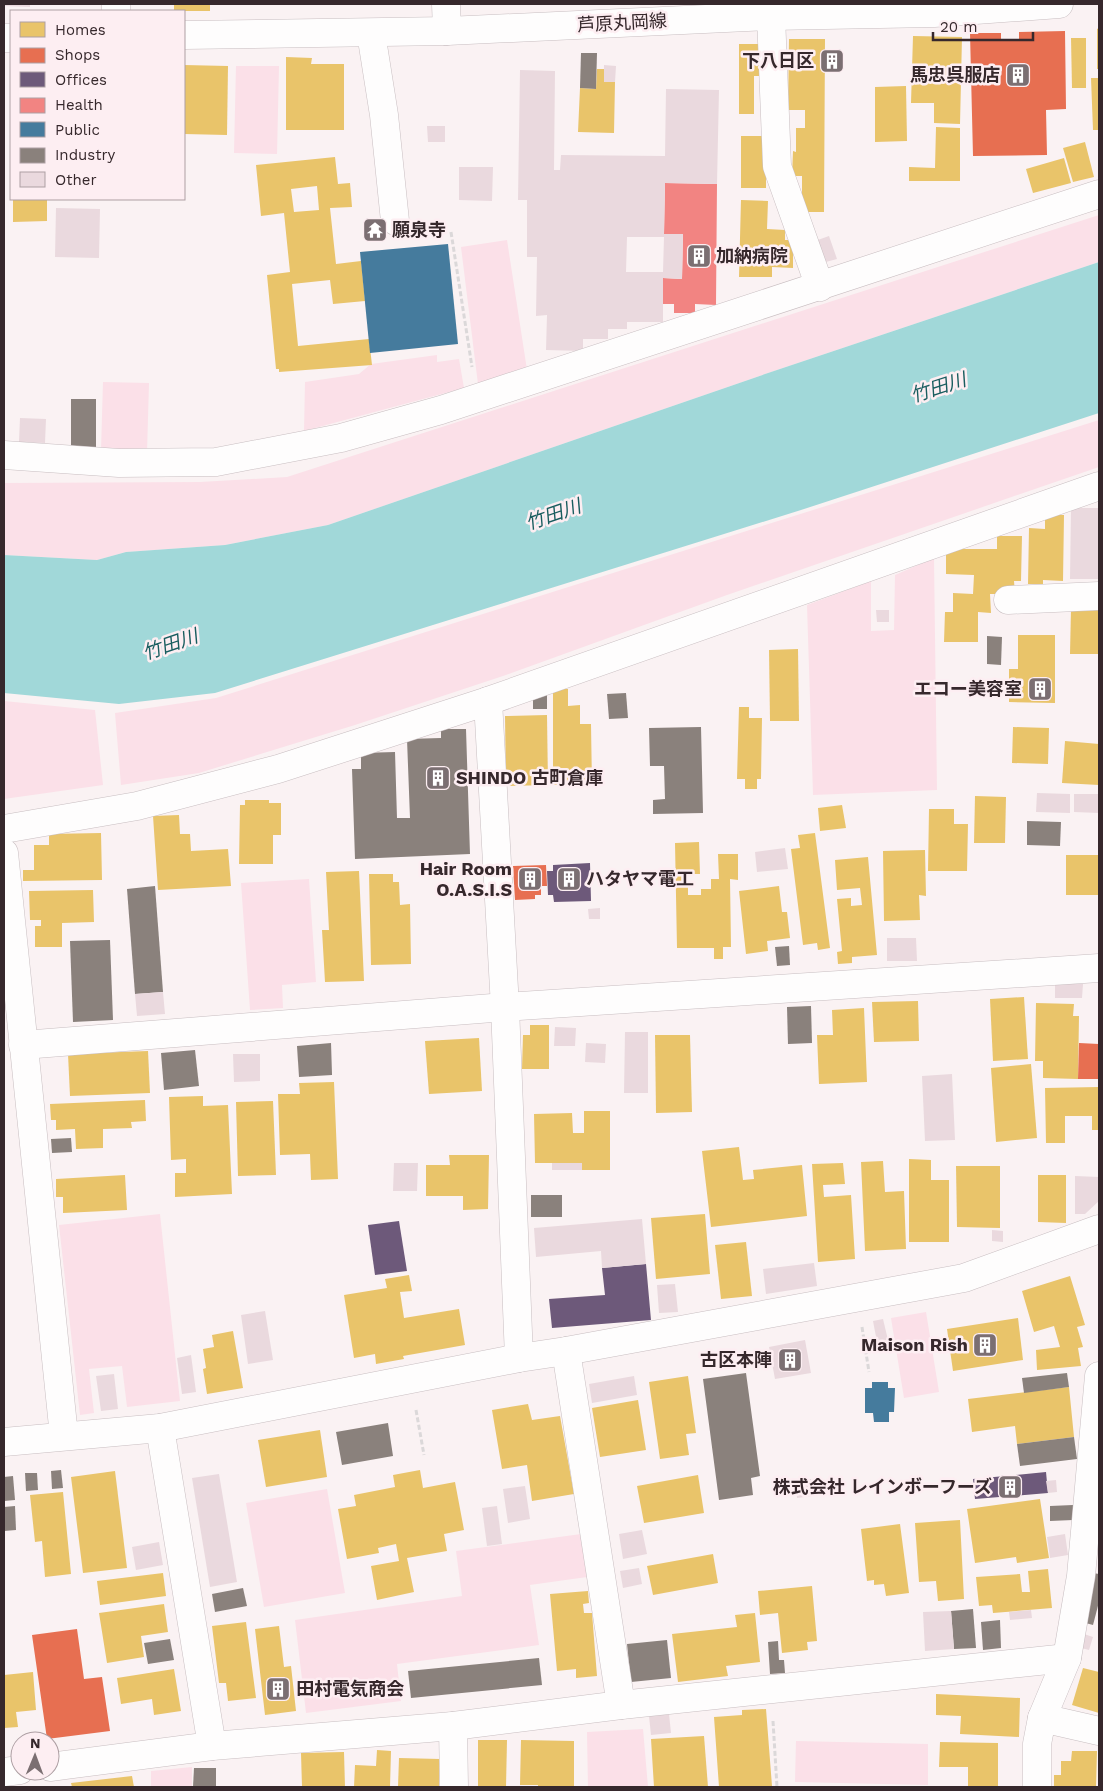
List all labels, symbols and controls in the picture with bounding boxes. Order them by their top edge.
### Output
legend [10,10,185,200]
street label: 芦原丸岡線 [576,10,667,35]
scale bar [933,10,1033,42]
text: 20 m [940,18,978,36]
text: Homes [55,21,106,39]
text: Shops [55,46,100,64]
building icon: 下八日区 [819,48,845,74]
place label: 下八日区 [742,50,814,71]
building icon: 馬忠呉服店 [1005,62,1031,88]
place label: 馬忠呉服店 [910,64,1000,85]
text: Offices [55,71,107,89]
text: Health [55,96,103,114]
text: Public [55,121,100,139]
text: Industry [55,146,116,164]
text: Other [55,171,97,189]
temple icon: 願泉寺 [362,217,388,243]
place label: 願泉寺 [392,219,446,240]
building icon: 加納病院 [686,243,712,269]
place label: 加納病院 [716,245,788,266]
water label: 竹田川 [907,367,971,407]
water label: 竹田川 [522,494,586,535]
water label: 竹田川 [139,624,203,665]
building icon: エコー美容室 [1027,676,1053,702]
place label: エコー美容室 [914,678,1022,699]
building icon: SHINDO 古町倉庫 [425,765,451,791]
place label: SHINDO 古町倉庫 [456,767,603,788]
place label: Hair Room O.A.S.I.S [420,858,512,900]
building icon: Hair Room O.A.S.I.S [517,866,543,892]
building icon: ハタヤマ電工 [556,866,582,892]
place label: ハタヤマ電工 [586,868,694,889]
building icon: Maison Rish [972,1332,998,1358]
place label: Maison Rish [861,1334,968,1355]
building icon: 古区本陣 [777,1347,803,1373]
place label: 古区本陣 [700,1349,772,1370]
building icon: 株式会社 レインボーフーズ [997,1474,1023,1500]
place label: 株式会社 レインボーフーズ [773,1476,992,1497]
building icon: 田村電気商会 [265,1676,291,1702]
place label: 田村電気商会 [296,1678,404,1699]
north arrow [10,1731,60,1781]
text: N [30,1735,41,1751]

